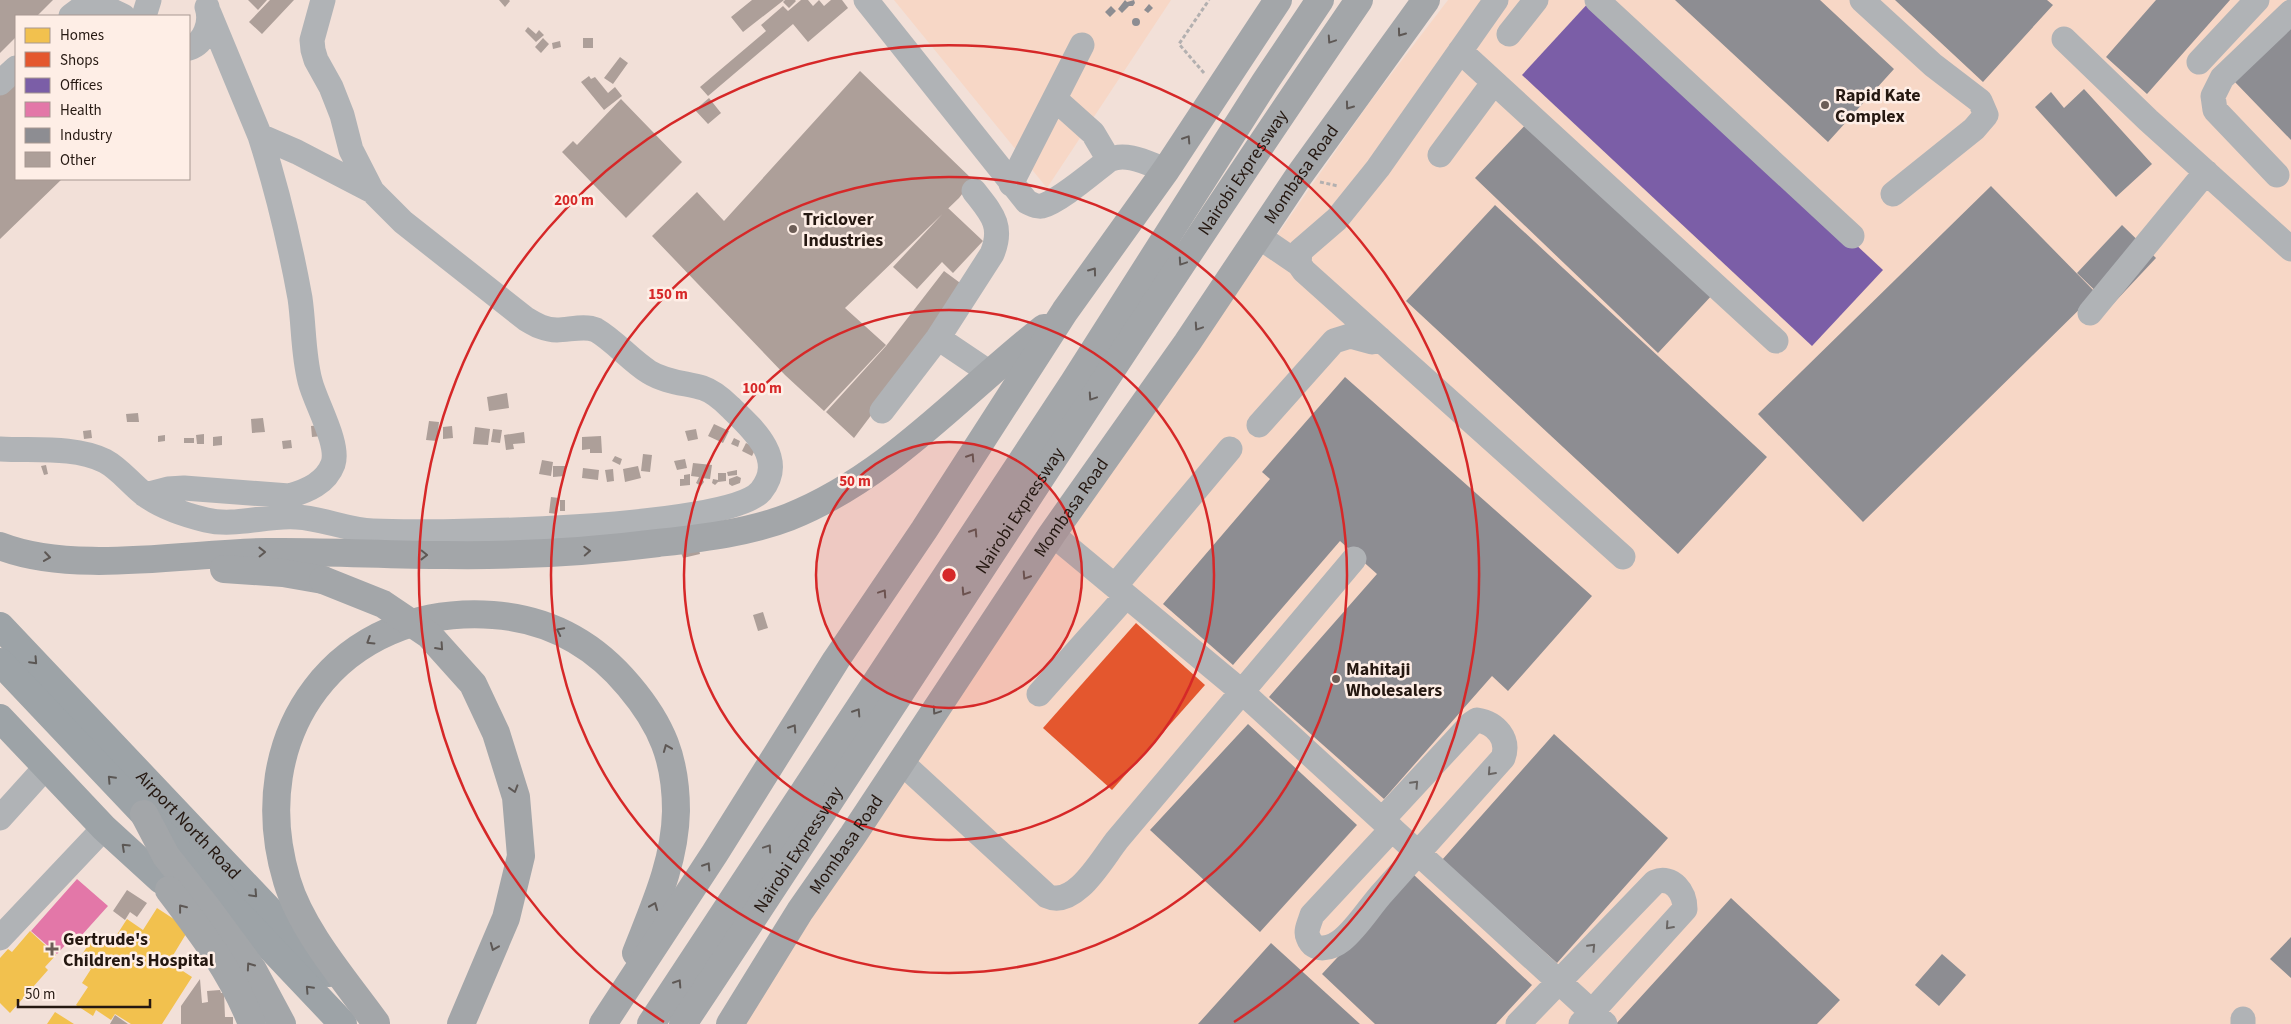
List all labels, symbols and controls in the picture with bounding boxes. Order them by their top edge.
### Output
legend [15,15,190,180]
text: Homes [60,25,104,46]
one-way arrow [1399,27,1407,36]
one-way arrow [1328,34,1337,44]
text: Shops [60,50,99,71]
text: Offices [60,75,103,96]
place label: Rapid Kate Complex [1835,83,1921,129]
marker: Rapid Kate Complex [1819,99,1831,111]
text: Health [60,100,102,121]
one-way arrow [1346,100,1355,110]
street label: Nairobi Expressway [1192,104,1294,240]
street label: Mombasa Road [1258,120,1344,229]
text: Industry [60,125,112,146]
one-way arrow [1181,135,1190,144]
text: Other [60,150,97,171]
text: 200 m [554,190,594,211]
place label: Triclover Industries [803,207,883,253]
marker: Triclover Industries [787,223,799,235]
one-way arrow [1179,257,1188,266]
one-way arrow [1087,268,1097,277]
text: 150 m [648,284,688,305]
one-way arrow [1194,321,1204,330]
text: 100 m [742,378,782,399]
one-way arrow [1089,392,1098,401]
street label: Nairobi Expressway [969,442,1070,578]
one-way arrow [965,453,974,462]
street label: Mombasa Road [1028,453,1114,562]
text: 50 m [839,471,871,492]
one-way arrow [968,528,978,537]
one-way arrow [583,545,591,556]
one-way arrow [258,547,266,557]
one-way arrow [421,550,429,560]
one-way arrow [43,551,52,561]
centre of rings [940,566,958,584]
one-way arrow [1023,570,1032,579]
one-way arrow [962,587,971,596]
one-way arrow [876,589,886,598]
one-way arrow [556,627,565,637]
one-way arrow [366,635,375,644]
one-way arrow [434,642,443,651]
one-way arrow [28,656,37,665]
place label: Mahitaji Wholesalers [1346,657,1442,703]
marker: Mahitaji Wholesalers [1330,673,1342,685]
one-way arrow [933,705,942,715]
one-way arrow [851,709,861,718]
one-way arrow [786,724,796,733]
one-way arrow [662,744,673,753]
street label: Airport North Road [131,765,246,885]
one-way arrow [1488,766,1497,775]
one-way arrow [108,776,117,785]
one-way arrow [1409,780,1418,789]
street label: Nairobi Expressway [747,781,849,917]
one-way arrow [508,784,518,793]
street label: Mombasa Road [803,790,889,899]
one-way arrow [122,844,131,853]
one-way arrow [762,844,771,854]
one-way arrow [700,862,710,871]
one-way arrow [248,888,257,897]
one-way arrow [649,903,659,911]
one-way arrow [179,904,188,913]
one-way arrow [1666,921,1675,930]
place label: Gertrude's Children's Hospital [63,927,214,973]
marker: Gertrude's Children's Hospital [45,942,59,956]
one-way arrow [490,942,500,951]
one-way arrow [1587,944,1596,953]
one-way arrow [247,962,256,972]
scale bar [18,976,150,1008]
one-way arrow [672,979,681,989]
text: 50 m [25,984,55,1005]
one-way arrow [306,985,315,994]

